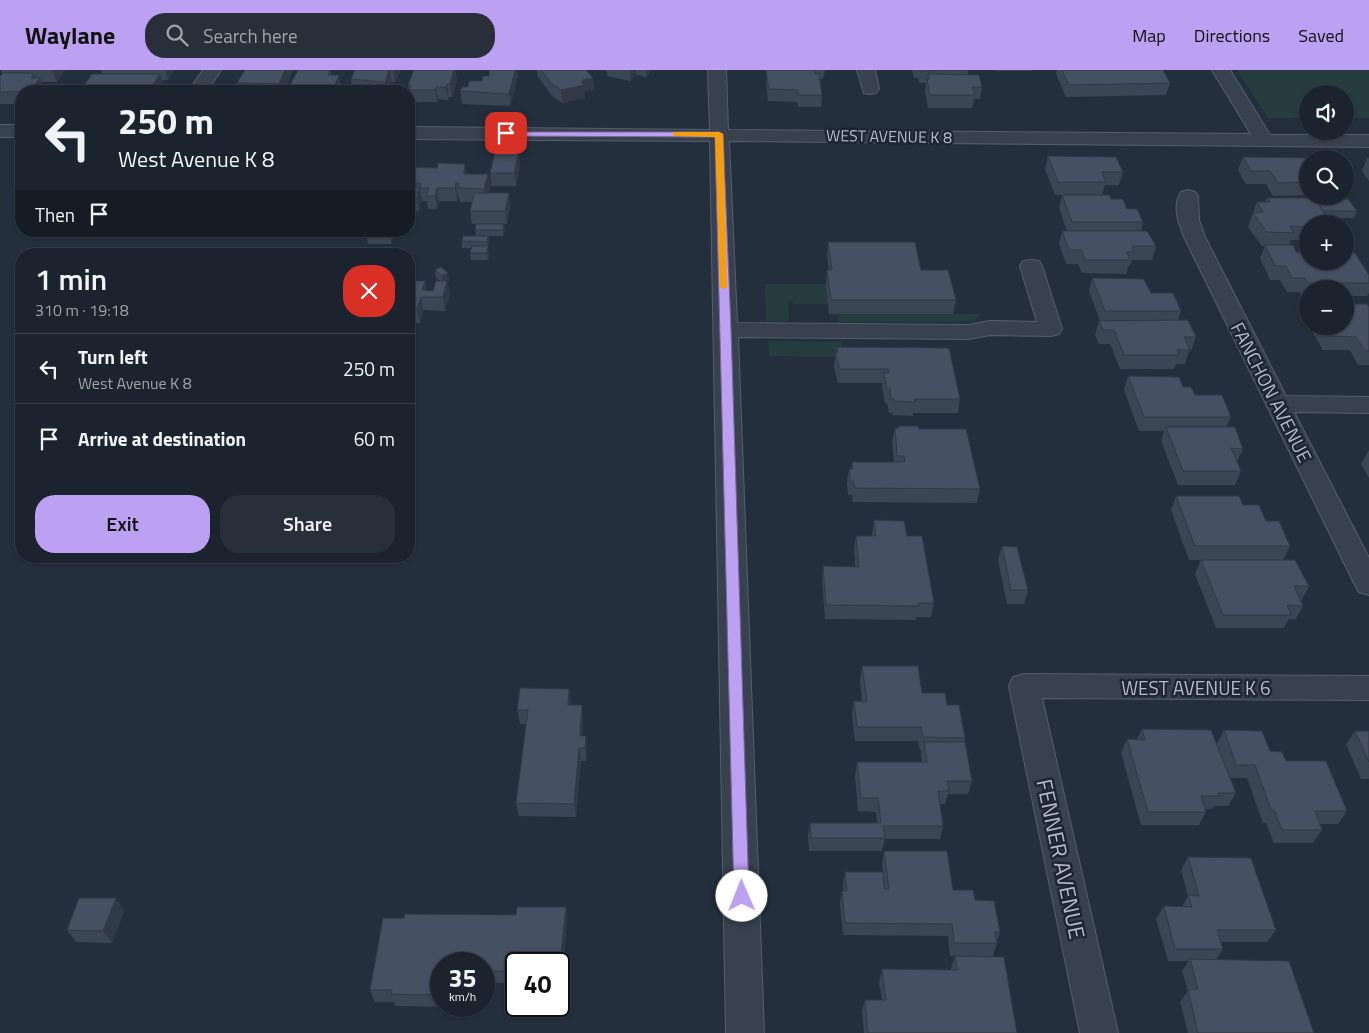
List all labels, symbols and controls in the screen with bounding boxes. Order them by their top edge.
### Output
search box [145,13,495,58]
text: Waylane [25,17,115,53]
icon: search [163,21,191,49]
text: Search here [203,21,298,50]
text: Map [1132,22,1166,49]
text: Directions [1194,22,1270,49]
text: Saved [1298,22,1344,49]
map controls [1299,85,1354,335]
button: sound [1299,85,1354,140]
text: 250 m [118,94,214,148]
icon: left [35,105,100,170]
pin [485,112,527,154]
icon: arrive [492,119,520,147]
street label: WEST AVENUE K 8 [826,123,952,149]
text: West Avenue K 8 [118,142,274,176]
button: search [1299,150,1354,205]
text: Then [35,200,75,229]
icon: arrive [85,200,113,228]
button: + [1299,215,1354,270]
text: 1 min [35,256,107,302]
button: close [343,265,395,317]
button: − [1299,280,1354,335]
text: 310 m · 19:18 [35,298,129,322]
street label: FANCHON AVENUE [1224,317,1320,467]
text: Turn left [78,342,148,371]
text: 250 m [343,354,395,383]
icon: left [35,355,63,383]
text: West Avenue K 8 [78,371,192,395]
text: Arrive at destination [78,424,246,453]
text: 60 m [354,424,395,453]
icon: arrive [35,425,63,453]
button: Exit [35,495,210,553]
button: Share [220,495,395,553]
street label: WEST AVENUE K 6 [1121,673,1271,702]
street label: FENNER AVENUE [1027,776,1095,942]
position arrow [715,869,767,921]
speed limit sign: 40 [505,952,570,1017]
text: 35 [448,959,477,997]
text: km/h [449,987,476,1006]

